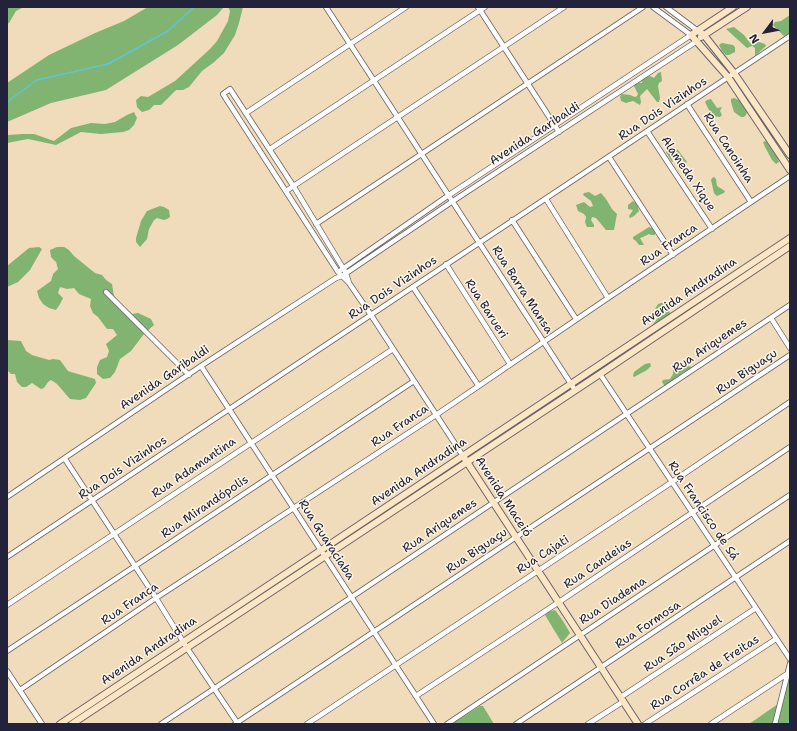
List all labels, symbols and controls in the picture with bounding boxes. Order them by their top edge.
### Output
north arrow [745,12,785,52]
text: N [746,31,763,46]
street label: Rua Dois Vizinhos [616,74,710,144]
street label: Avenida Garibaldi [487,99,583,169]
street label: Rua Canoinha [700,110,756,186]
street label: Alameda Xique [658,134,718,214]
street label: Rua Franca [638,221,700,269]
street label: Rua Barra Mansa [488,243,556,337]
street label: Rua Dois Vizinhos [346,253,440,323]
street label: Avenida Andradina [638,255,740,329]
street label: Rua Barueri [461,277,511,341]
street label: Rua Ariquemes [670,316,750,376]
street label: Avenida Garibaldi [118,343,212,413]
street label: Rua Biguaçu [714,346,780,398]
street label: Rua Franca [369,402,431,450]
street label: Rua Dois Vizinhos [76,433,170,503]
street label: Rua Adamantina [149,435,239,501]
street label: Avenida Andradina [368,435,470,509]
street label: Avenida Maceió [472,454,534,540]
street label: Rua Francisco de Sá [665,459,741,563]
street label: Rua Mirandópolis [159,472,251,542]
street label: Rua Ariquemes [400,496,480,556]
street label: Rua Guaraciaba [295,497,357,583]
street label: Rua Biguaçu [444,525,510,577]
street label: Rua Cajati [514,533,572,577]
street label: Rua Candeias [561,536,635,592]
street label: Rua Diadema [577,574,649,628]
street label: Rua Franca [99,580,161,628]
street label: Rua Formosa [613,598,683,652]
street label: Rua São Miguel [641,613,725,675]
street label: Avenida Andradina [98,614,200,688]
street label: Rua Corrêa de Freitas [648,632,762,714]

